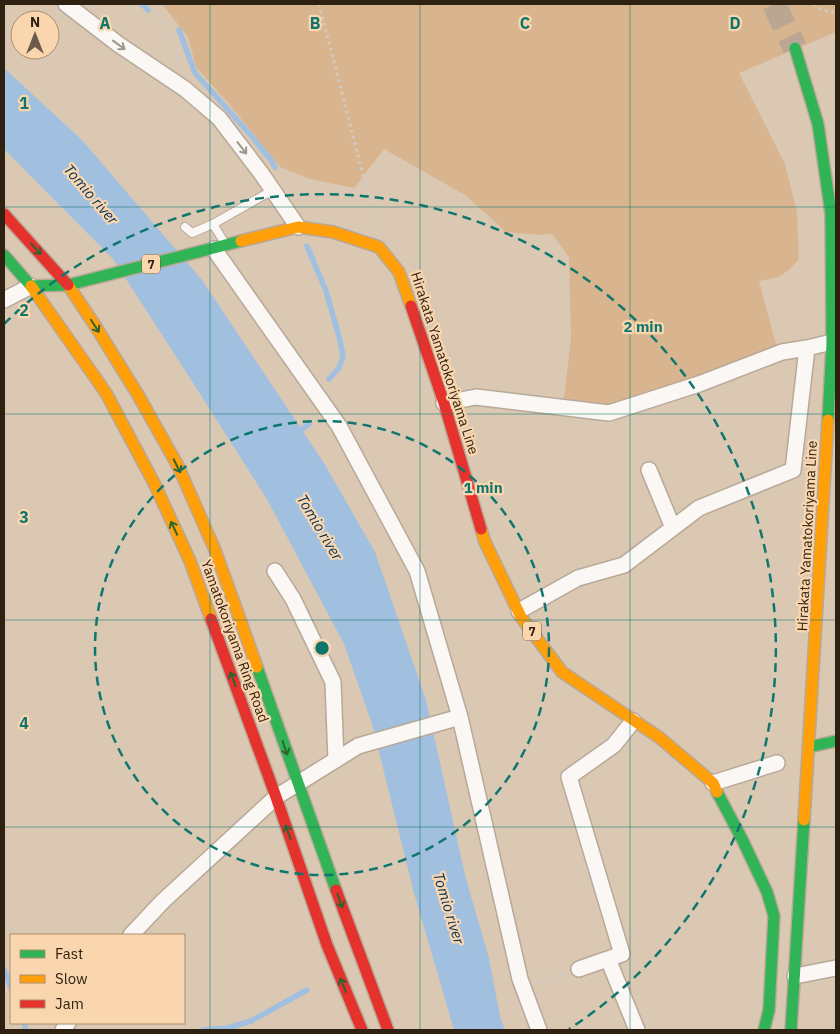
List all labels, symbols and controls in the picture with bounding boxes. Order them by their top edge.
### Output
north arrow [10,10,60,60]
text: N [30,13,40,31]
text: A [100,13,111,33]
text: B [310,13,321,33]
text: C [520,13,530,33]
text: D [729,13,741,33]
one-way arrow [111,39,125,50]
text: 1 [19,93,29,113]
one-way arrow [237,141,247,155]
water label: Tomio river [60,160,123,228]
one-way arrow [30,243,42,256]
road number: 7 [142,254,160,274]
street label: Hirakata Yamatokoriyama Line [407,269,483,457]
text: 2 [19,300,29,320]
text: 2 min [623,317,663,336]
one-way arrow [90,319,100,333]
street label: Hirakata Yamatokoriyama Line [793,440,821,632]
one-way arrow [173,458,182,473]
text: 1 min [463,478,503,497]
water label: Tomio river [293,490,347,564]
text: 3 [19,507,29,527]
one-way arrow [169,521,179,536]
street label: Yamatokoriyama Ring Road [197,557,273,725]
road number: 7 [523,622,541,640]
centre of rings [313,639,331,657]
one-way arrow [228,672,237,688]
text: 4 [19,713,29,733]
one-way arrow [281,740,290,756]
one-way arrow [283,825,292,841]
water label: Tomio river [429,870,469,947]
one-way arrow [336,893,345,909]
legend [10,934,185,1024]
text: Fast [55,944,83,963]
text: Slow [55,969,88,988]
one-way arrow [338,978,348,993]
text: Jam [55,994,84,1013]

